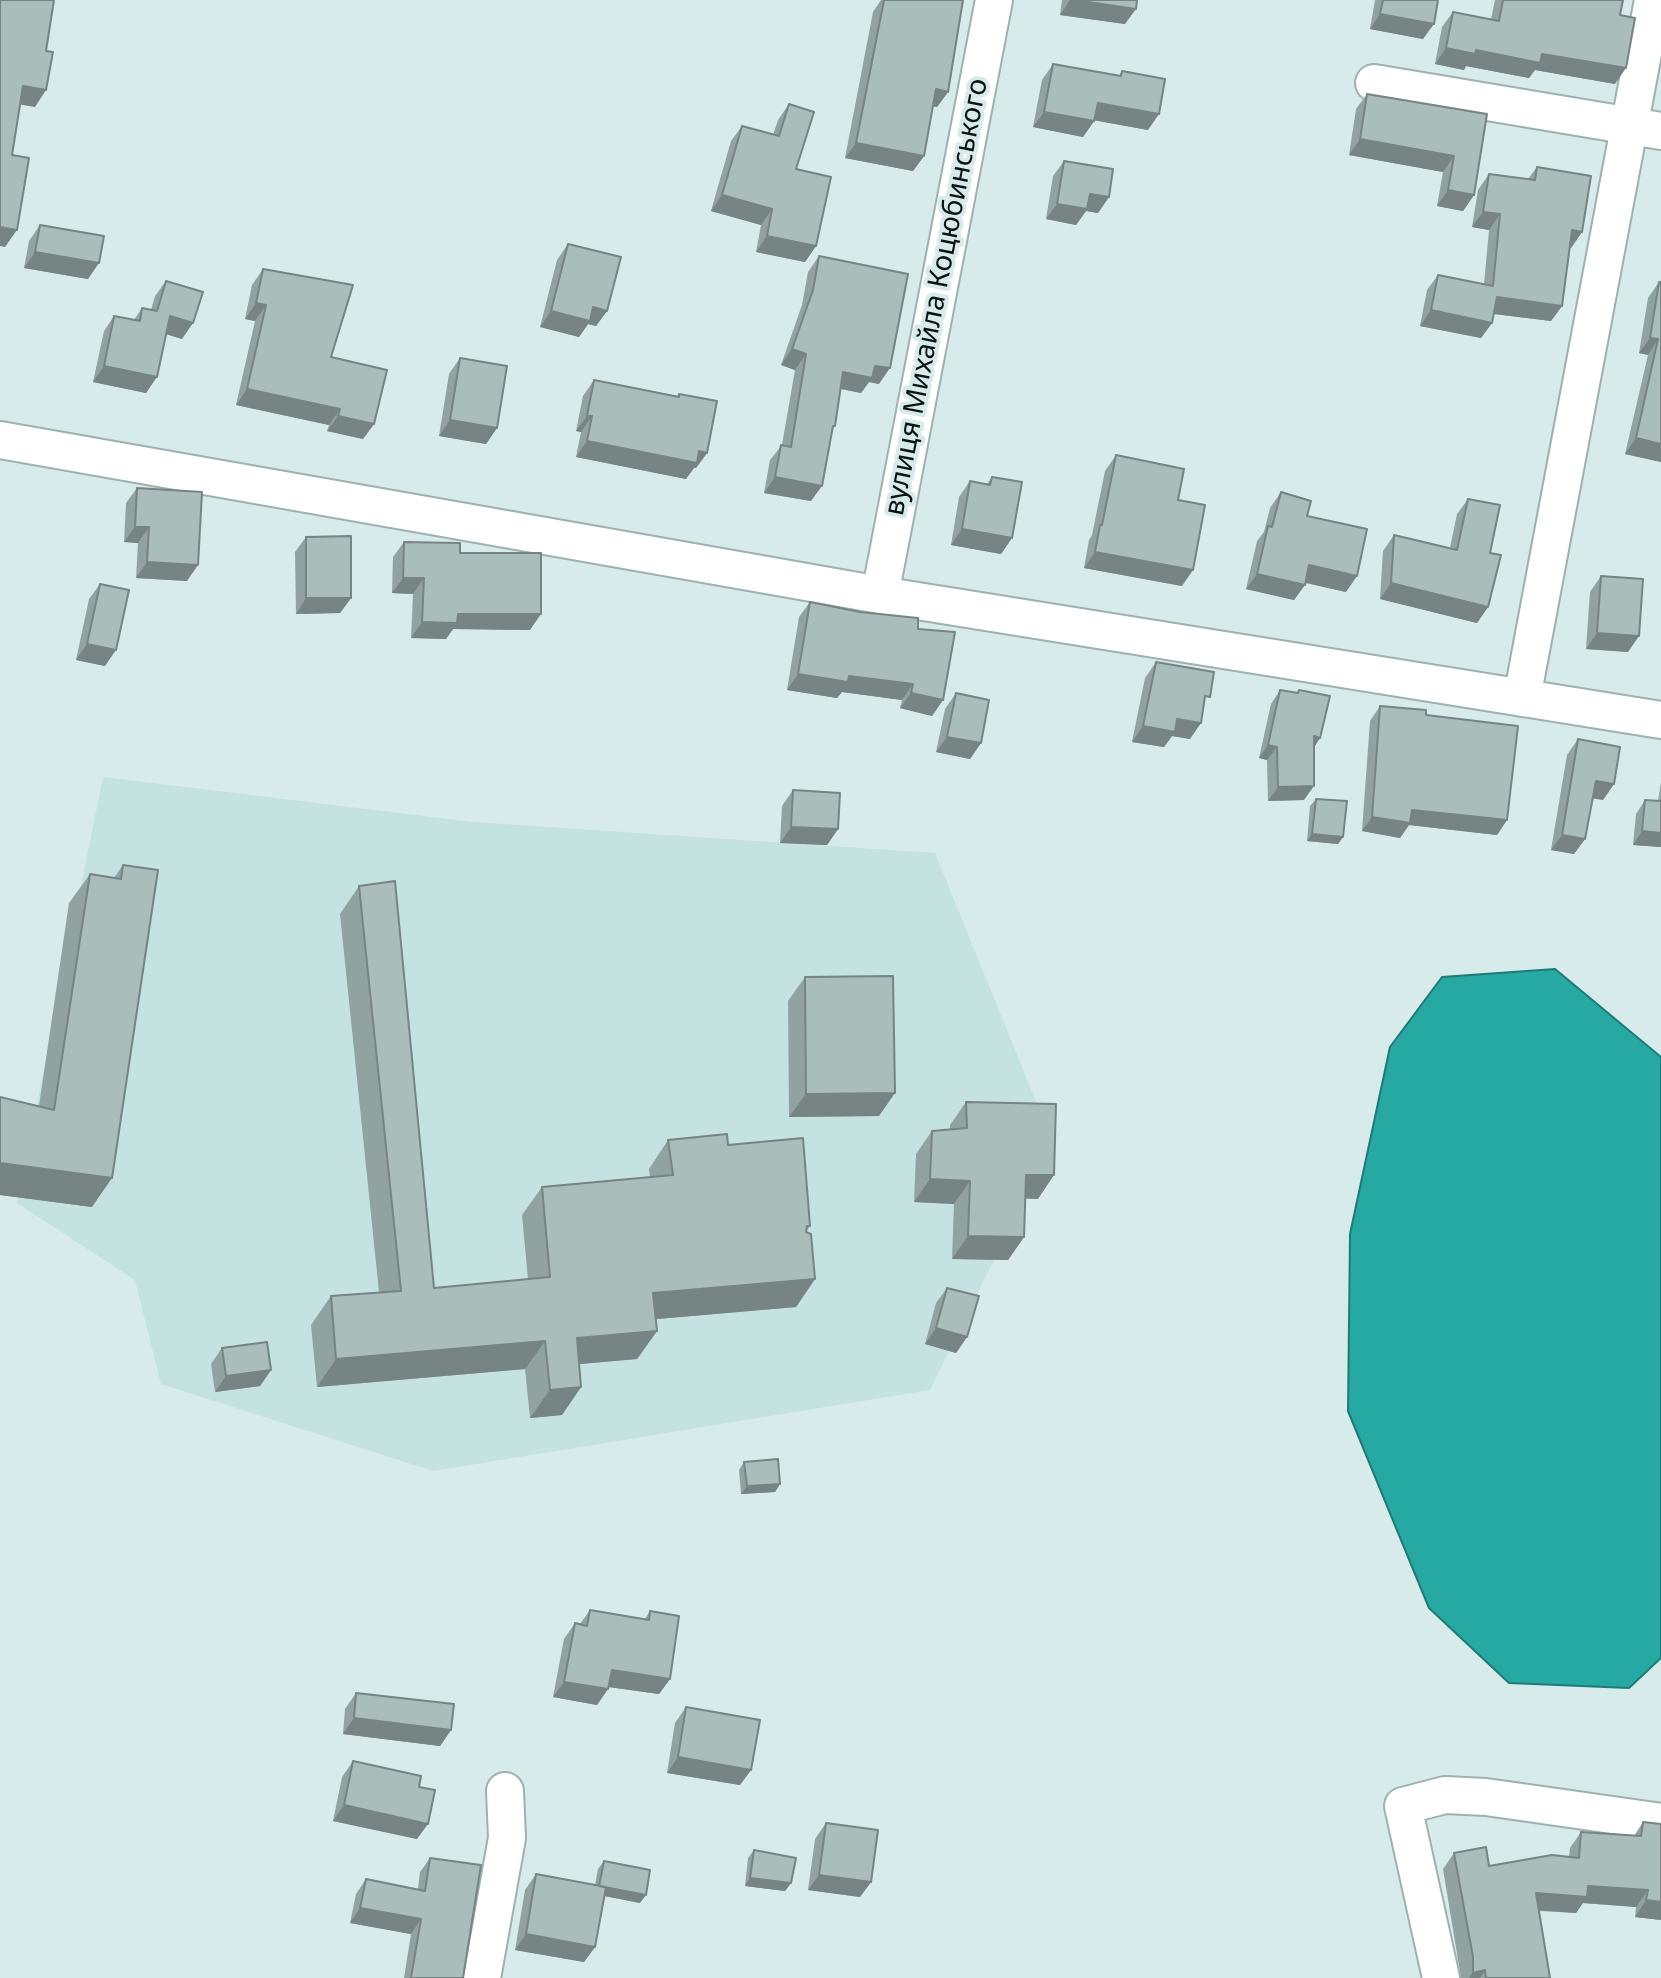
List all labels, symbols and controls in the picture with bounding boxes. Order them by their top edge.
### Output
street label: вулиця Михайла Коцюбинського [878,76,996,518]

